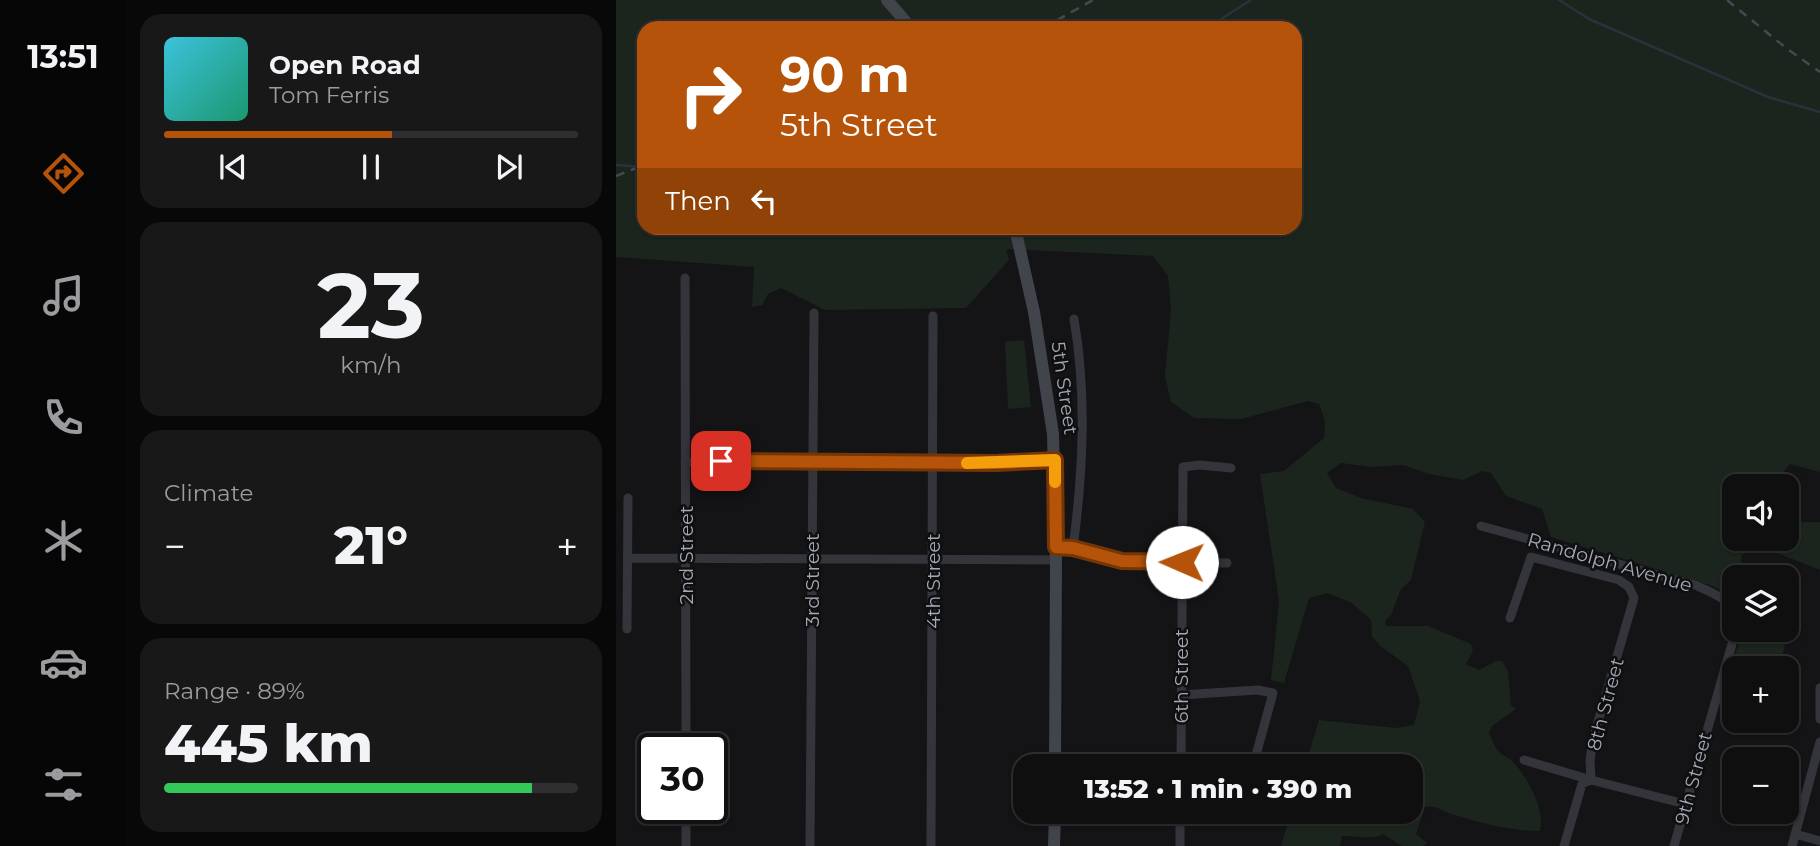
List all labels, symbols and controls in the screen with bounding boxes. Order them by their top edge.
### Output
text: 13:51 [27,37,99,76]
text: 90 m [780,45,910,104]
text: Open Road [269,49,421,81]
icon: right [665,49,756,140]
text: Tom Ferris [269,81,389,109]
text: 5th Street [780,105,938,144]
icon: previous [214,148,252,186]
icon: pause [352,148,390,186]
icon: next [490,148,528,186]
icon: directions [39,149,88,198]
icon: left [745,182,783,220]
text: Then [665,185,731,217]
text: 23 [317,250,425,361]
icon: music [39,271,88,320]
street label: 5th Street [1047,340,1082,436]
text: km/h [340,351,402,379]
icon: phone [39,393,88,442]
pin [691,431,751,491]
icon: arrive [702,442,740,480]
map controls [1722,474,1799,824]
button: sound [1722,474,1799,551]
text: Climate [164,479,253,507]
street label: 2nd Street [675,505,698,604]
text: 21° [334,514,408,577]
icon: climate [39,516,88,565]
text: − [164,523,186,570]
text: + [556,523,578,570]
position arrow [1145,525,1219,599]
street label: Randolph Avenue [1525,528,1695,597]
street label: 3rd Street [801,533,824,627]
street label: 4th Street [922,533,945,629]
button: layers [1722,565,1799,642]
street label: 6th Street [1170,628,1193,723]
icon: car [39,638,88,687]
street label: 8th Street [1582,655,1629,753]
button: + [1722,656,1799,733]
text: Range · 89% [164,677,305,705]
text: 445 km [164,712,373,775]
street label: 9th Street [1670,729,1717,827]
speed limit sign: 30 [637,733,728,824]
button: − [1722,747,1799,824]
icon: filters [39,760,88,809]
text: 13:52 · 1 min · 390 m [1084,773,1352,805]

